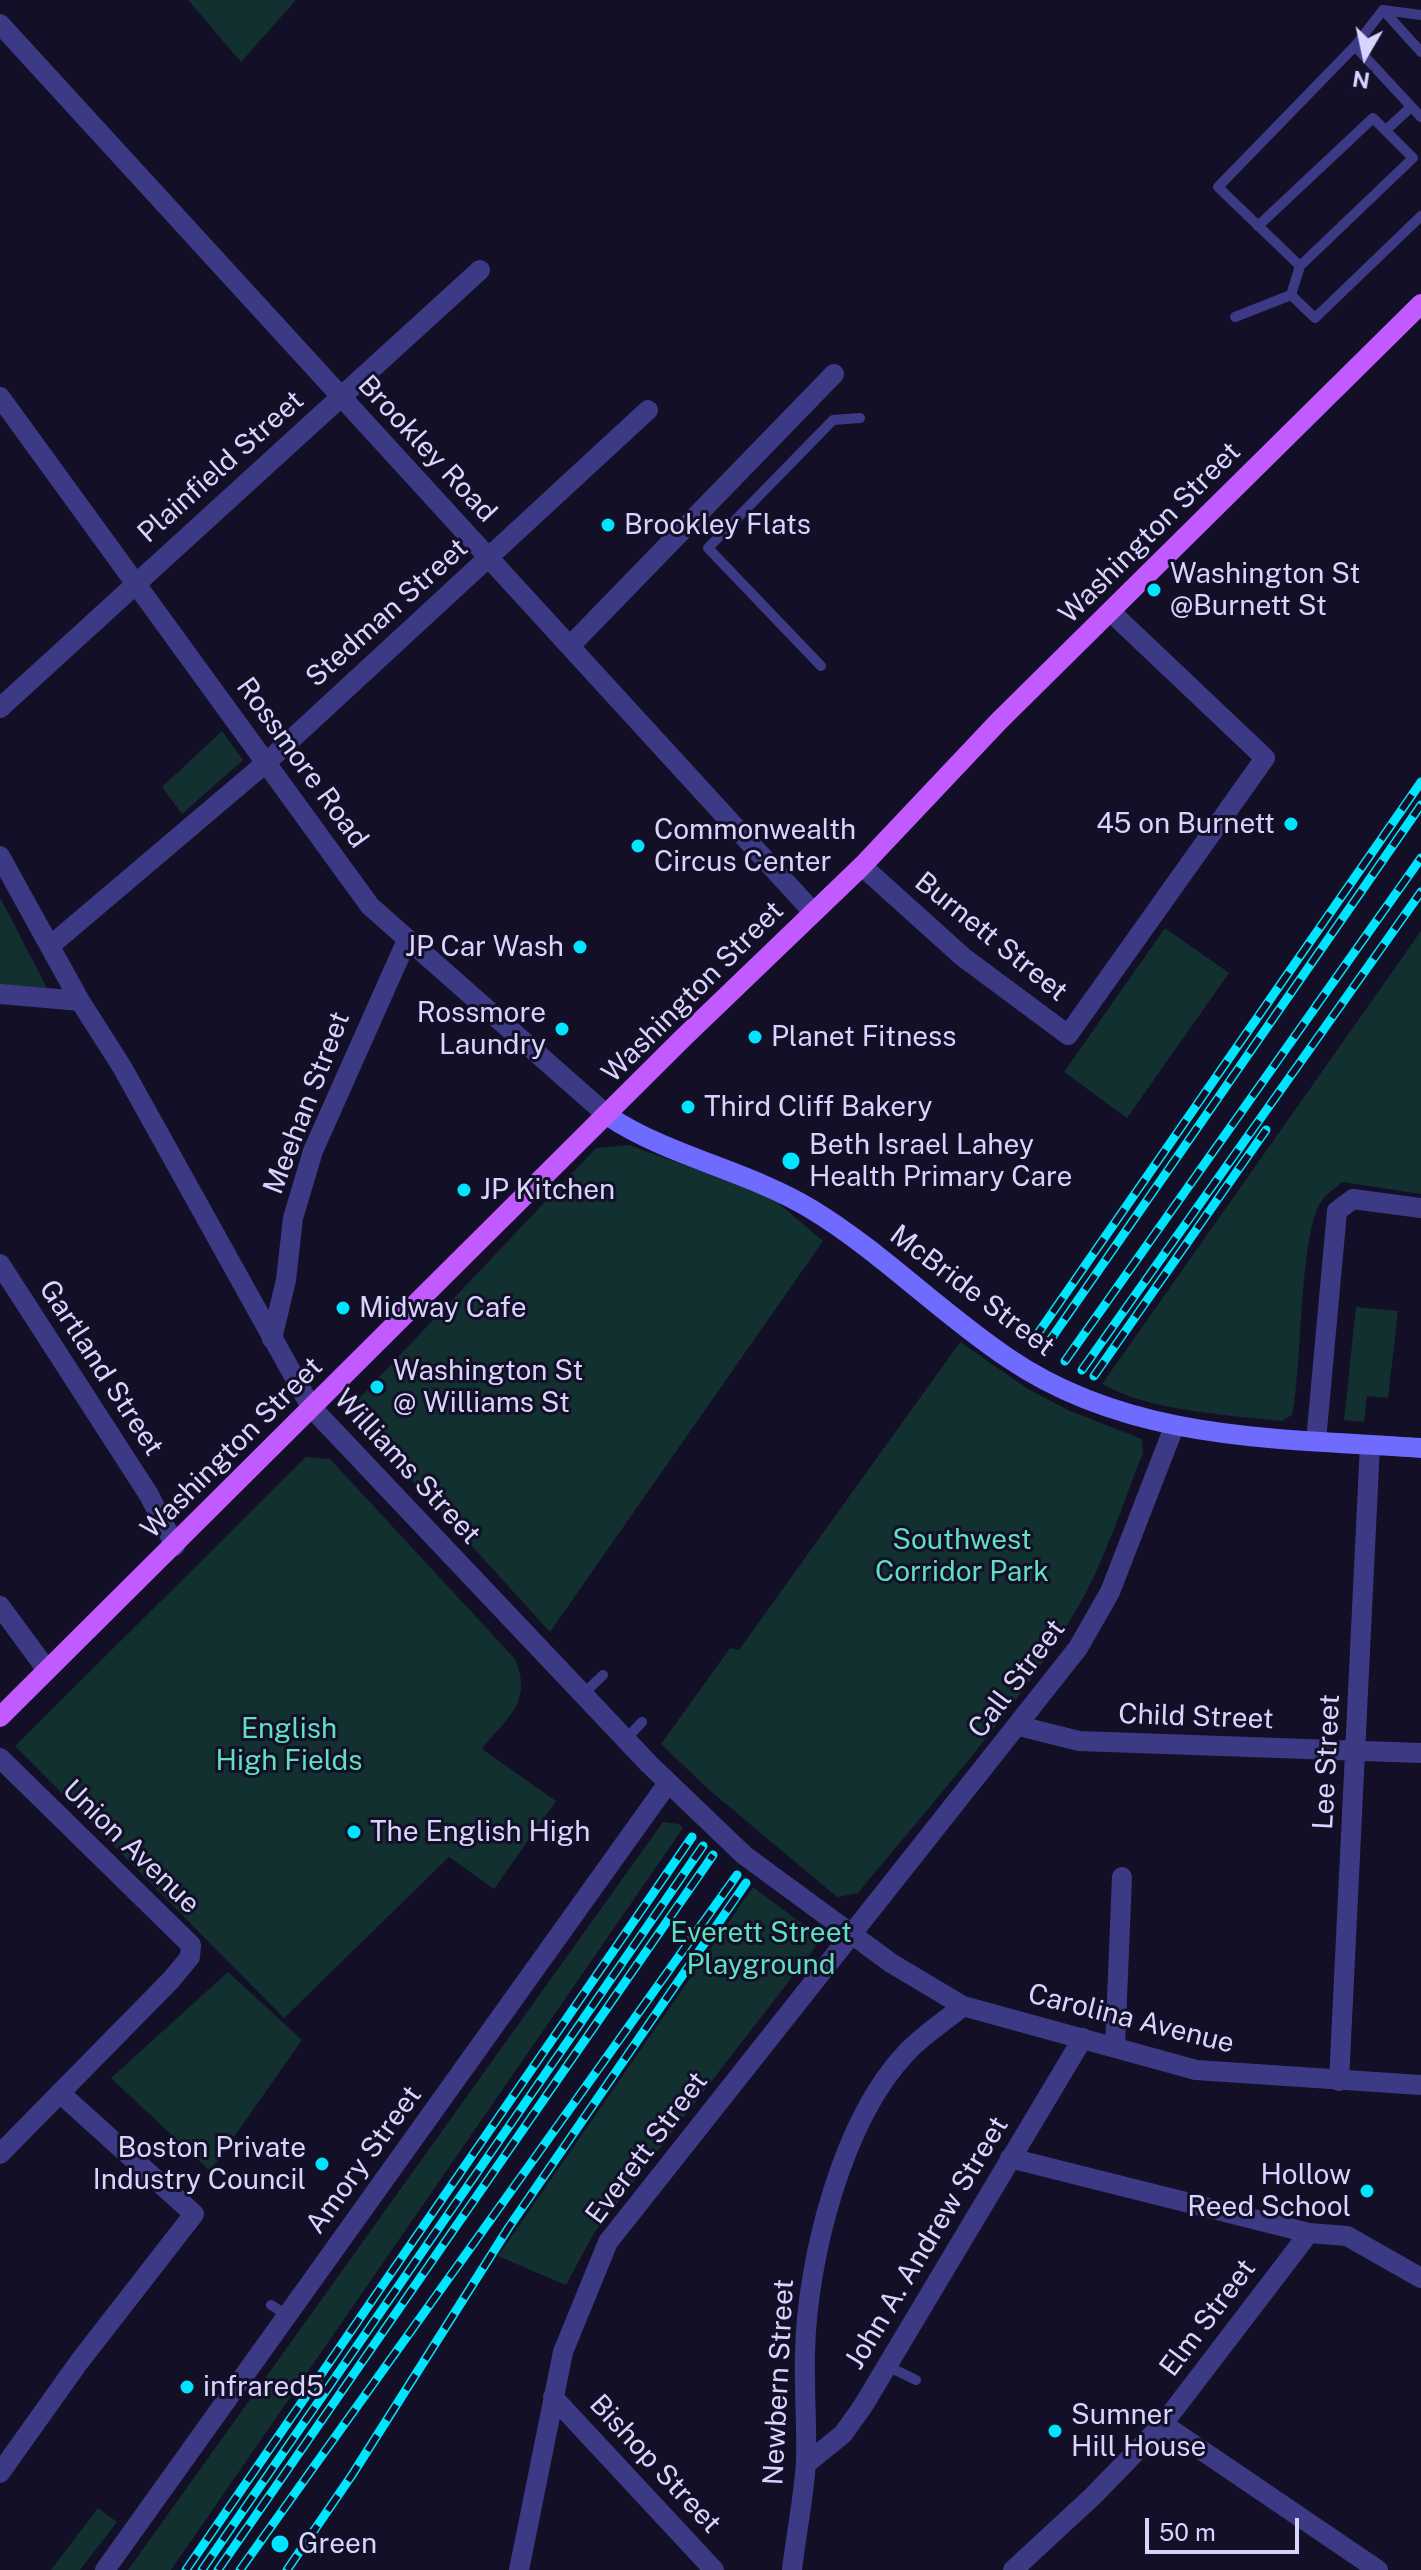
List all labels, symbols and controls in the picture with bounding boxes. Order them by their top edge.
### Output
north arrow [1325,16,1405,96]
text: N [1351,66,1372,94]
street label: Brookley Road [350,369,504,529]
street label: Plainfield Street [131,384,311,550]
street label: Washington Street [1052,435,1248,631]
place label: Brookley Flats [624,508,811,542]
marker: Brookley Flats [599,516,617,534]
street label: Stedman Street [299,532,475,694]
place label: Washington St @Burnett St [1170,557,1360,623]
marker: Washington St @Burnett St [1145,581,1163,599]
street label: Rossmore Road [229,671,375,855]
place label: 45 on Burnett [1096,807,1275,841]
place label: Commonwealth Circus Center [654,813,856,879]
marker: 45 on Burnett [1282,815,1300,833]
marker: Commonwealth Circus Center [629,837,647,855]
street label: Burnett Street [908,865,1074,1009]
street label: Washington Street [595,894,791,1090]
place label: JP Car Wash [405,930,564,964]
marker: JP Car Wash [571,938,589,956]
place label: Rossmore Laundry [417,996,546,1062]
street label: Meehan Street [257,1007,357,1199]
marker: Rossmore Laundry [553,1020,571,1038]
place label: Planet Fitness [771,1020,956,1054]
marker: Planet Fitness [746,1028,764,1046]
place label: Third Cliff Bakery [704,1090,932,1124]
marker: Third Cliff Bakery [679,1098,697,1116]
place label: Beth Israel Lahey Health Primary Care [809,1128,1072,1194]
marker: Beth Israel Lahey Health Primary Care [780,1150,802,1172]
place label: JP Kitchen [480,1173,615,1207]
marker: JP Kitchen [455,1181,473,1199]
street label: McBride Street [883,1218,1061,1364]
street label: Gartland Street [32,1274,170,1462]
place label: Midway Cafe [359,1291,527,1325]
marker: Midway Cafe [334,1299,352,1317]
street label: Washington Street [134,1350,330,1546]
place label: Washington St @ Williams St [393,1354,583,1420]
marker: Washington St @ Williams St [368,1378,386,1396]
street label: Williams Street [327,1383,487,1551]
park label: Southwest Corridor Park [875,1523,1049,1589]
street label: Call Street [962,1613,1072,1745]
street label: Lee Street [1307,1693,1347,1831]
street label: Child Street [1118,1697,1274,1737]
park label: English High Fields [216,1712,362,1778]
street label: Union Avenue [55,1773,207,1921]
place label: The English High [370,1815,590,1849]
marker: The English High [345,1823,363,1841]
park label: Everett Street Playground [670,1916,852,1982]
street label: Carolina Avenue [1024,1977,1238,2061]
street label: Everett Street [579,2065,715,2231]
street label: Amory Street [299,2079,429,2241]
street label: John A. Andrew Street [838,2111,1016,2375]
place label: Boston Private Industry Council [93,2131,306,2197]
marker: Boston Private Industry Council [313,2155,331,2173]
place label: Hollow Reed School [1187,2158,1351,2224]
marker: Hollow Reed School [1358,2182,1376,2200]
street label: Elm Street [1153,2253,1263,2383]
street label: Newbern Street [757,2278,801,2486]
place label: infrared5 [203,2370,324,2404]
marker: infrared5 [178,2378,196,2396]
street label: Bishop Street [582,2388,728,2540]
place label: Sumner Hill House [1071,2398,1206,2464]
marker: Sumner Hill House [1046,2422,1064,2440]
scale bar [1149,2502,1303,2552]
text: 50 m [1159,2518,1216,2546]
place label: Green [298,2527,377,2561]
marker: Green [269,2533,291,2555]

